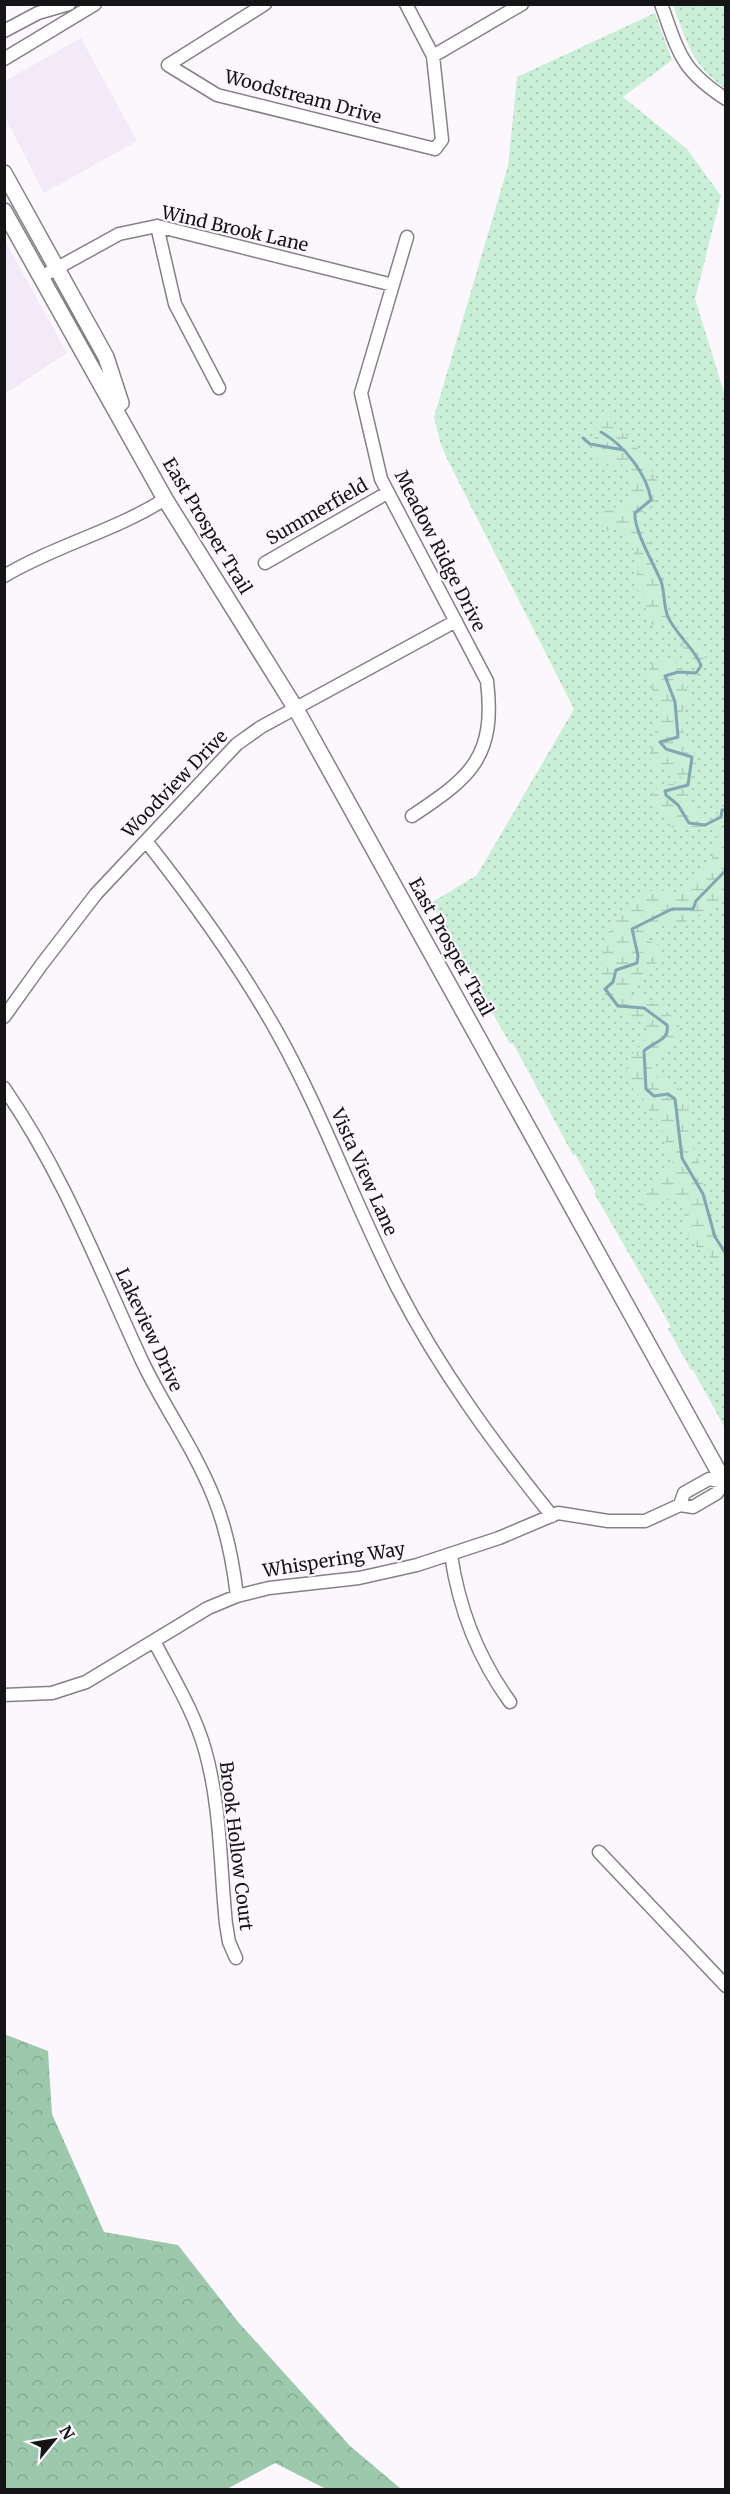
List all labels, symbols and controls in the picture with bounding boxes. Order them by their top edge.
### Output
street label: Woodstream Drive [221,64,384,129]
street label: Wind Brook Lane [158,200,311,257]
street label: East Prosper Trail [158,453,257,598]
street label: Meadow Ridge Drive [390,466,491,635]
street label: Summerfield [262,473,372,550]
street label: Woodview Drive [116,725,232,843]
street label: East Prosper Trail [404,873,499,1020]
street label: Vista View Lane [326,1104,403,1239]
street label: Lakeview Drive [111,1264,188,1395]
street label: Whispering Way [260,1537,407,1582]
street label: Brook Hollow Court [215,1760,258,1932]
north arrow [24,2410,84,2470]
text: N [55,2422,79,2443]

